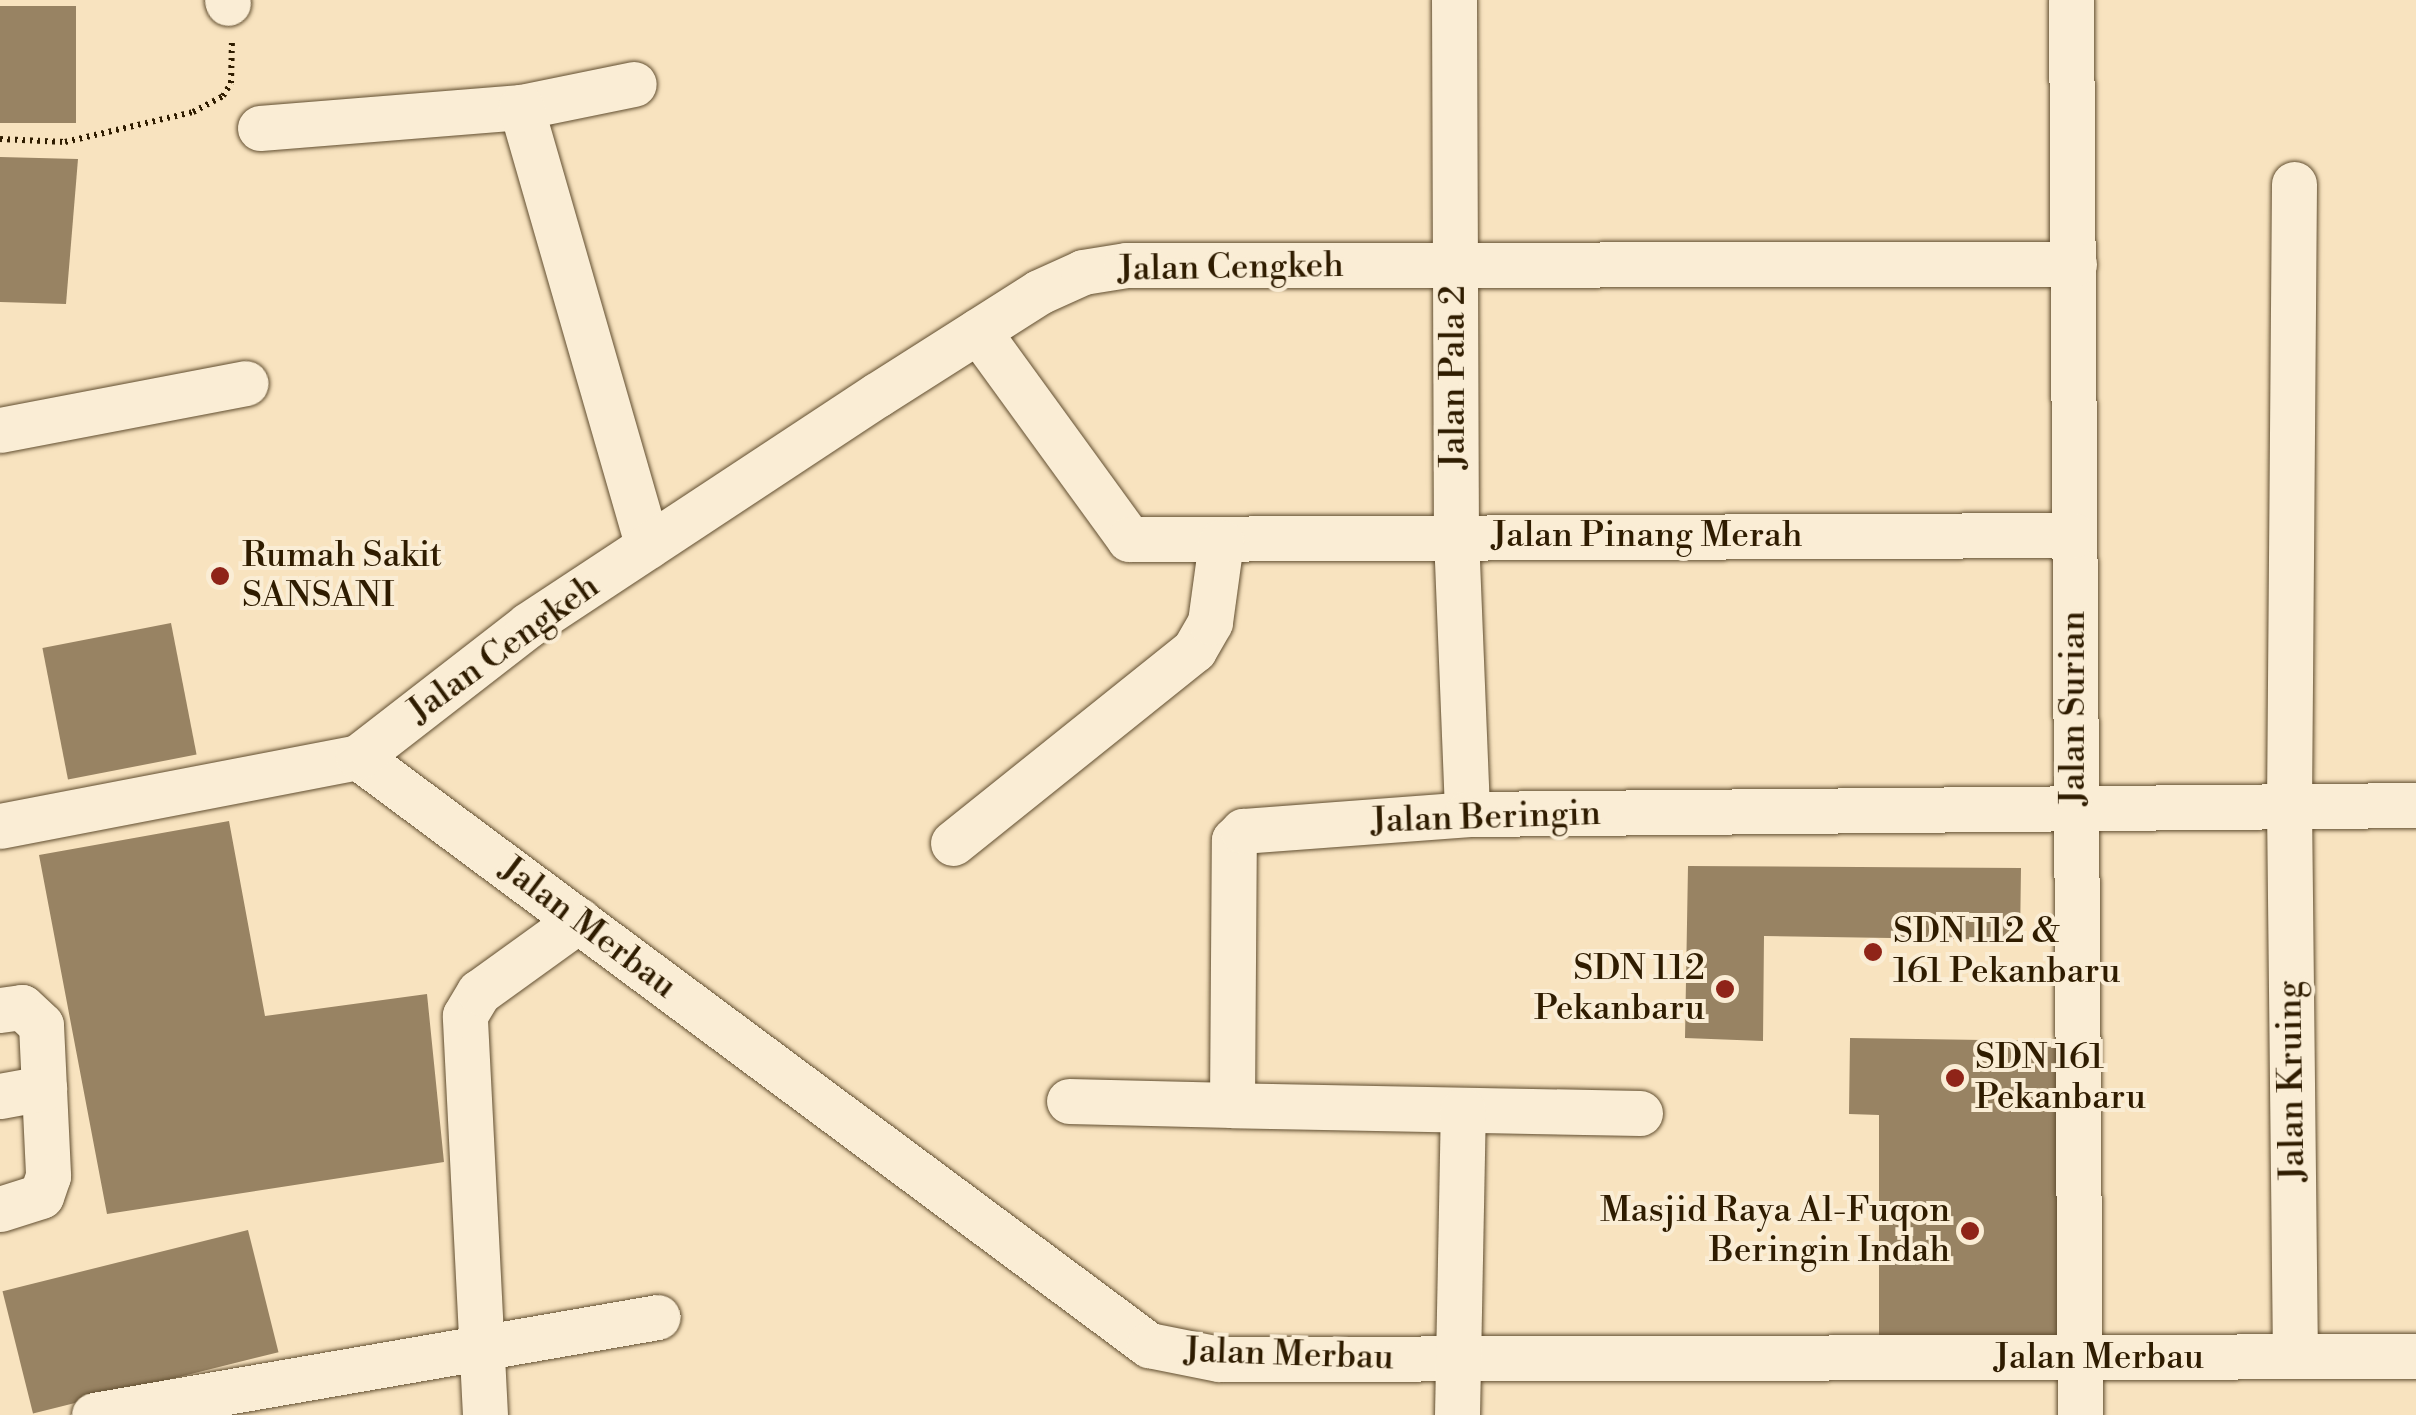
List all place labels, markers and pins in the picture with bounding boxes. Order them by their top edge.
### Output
place label: Rumah Sakit SANSANI [242,535,442,617]
marker: Rumah Sakit SANSANI [207,563,233,589]
place label: SDN 112 & 161 Pekanbaru [1893,911,2120,993]
marker: SDN 112 & 161 Pekanbaru [1862,941,1884,963]
place label: SDN 112 Pekanbaru [1534,948,1705,1030]
marker: SDN 112 Pekanbaru [1714,978,1736,1000]
place label: SDN 161 Pekanbaru [1975,1037,2146,1119]
marker: SDN 161 Pekanbaru [1944,1067,1966,1089]
place label: Masjid Raya Al-Fuqon Beringin Indah [1600,1190,1950,1272]
marker: Masjid Raya Al-Fuqon Beringin Indah [1959,1220,1981,1242]

